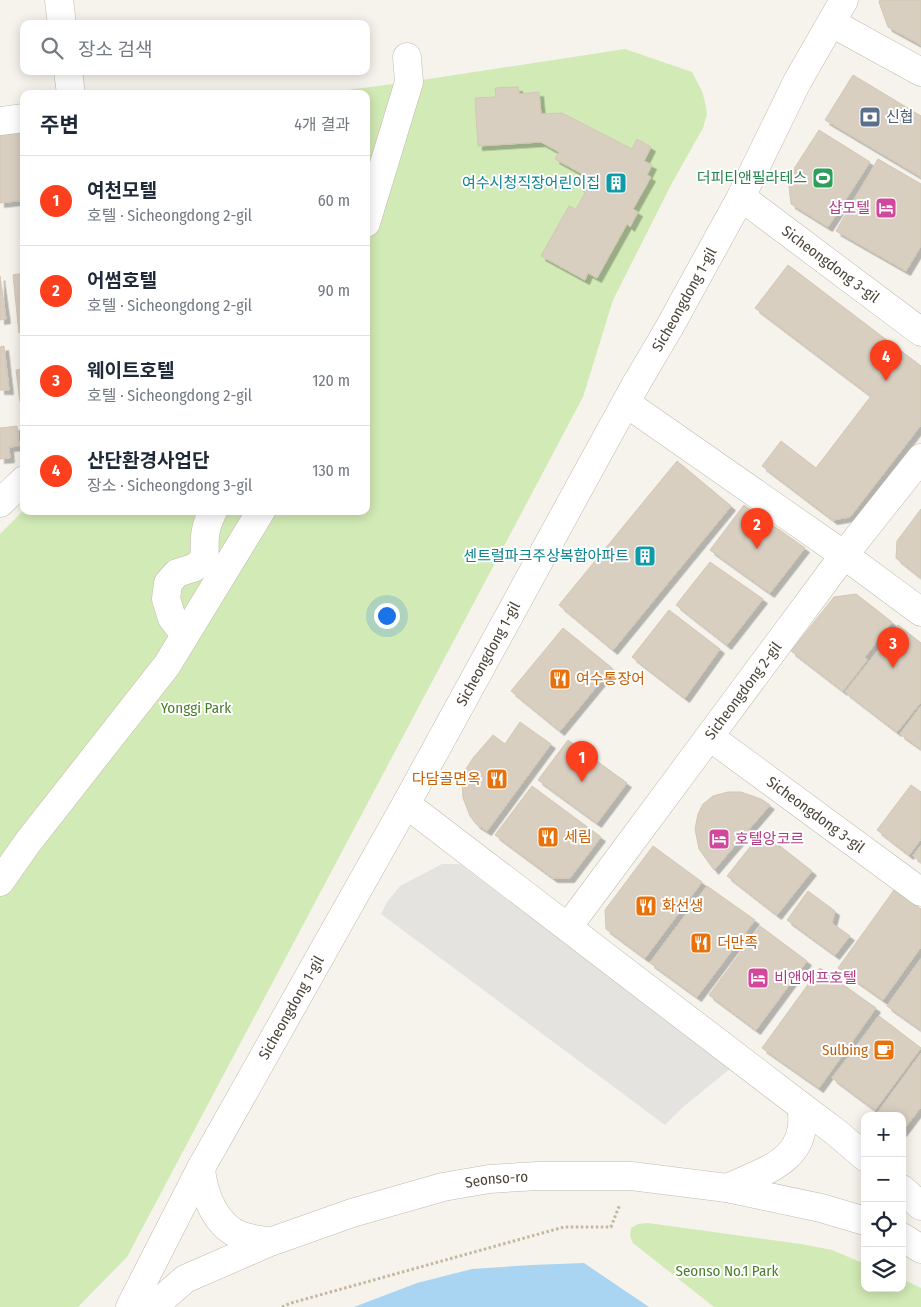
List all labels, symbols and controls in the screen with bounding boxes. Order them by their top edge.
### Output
search box [20,20,370,75]
icon: search [38,34,66,62]
text: 장소 검색 [78,38,152,61]
bank icon: 신협 [858,105,882,129]
place label: 신협 [886,108,914,126]
text: 주변 [40,112,79,138]
text: 4개 결과 [294,115,350,134]
sports icon: 더피티앤필라테스 [811,166,835,190]
place label: 더피티앤필라테스 [697,169,807,187]
building icon: 여수시청직장어린이집 [604,171,628,195]
place label: 여수시청직장어린이집 [462,174,600,192]
text: 여천모텔 [87,179,157,202]
text: 1 [53,191,59,210]
text: 60 m [318,191,350,210]
hotel icon: 샵모텔 [874,196,898,220]
place label: 샵모텔 [829,199,870,217]
text: 호텔 · Sicheongdong 2-gil [87,206,252,225]
street label: Sicheongdong 3-gil [778,222,883,307]
street label: Sicheongdong 1-gil [648,244,720,355]
text: 어썸호텔 [87,269,157,292]
text: 2 [52,281,60,300]
text: 90 m [318,281,350,300]
text: 호텔 · Sicheongdong 2-gil [87,296,252,315]
pin: 4 [870,340,902,381]
text: 웨이트호텔 [87,359,174,382]
text: 3 [52,371,60,390]
text: 120 m [312,371,350,390]
text: 호텔 · Sicheongdong 2-gil [87,386,252,405]
text: 산단환경사업단 [87,449,209,472]
text: 4 [52,461,60,480]
text: 130 m [312,461,350,480]
text: 장소 · Sicheongdong 3-gil [87,476,252,495]
pin: 2 [741,508,773,549]
building icon: 센트럴파크주상복합아파트 [633,544,657,568]
place label: 센트럴파크주상복합아파트 [463,547,629,565]
street label: Sicheongdong 1-gil [452,599,524,709]
your location [374,603,400,629]
pin: 3 [877,627,909,668]
street label: Sicheongdong 2-gil [701,639,785,743]
restaurant icon: 여수통장어 [548,667,572,691]
place label: 여수통장어 [576,670,645,688]
park label: Yonggi Park [161,699,231,717]
pin: 1 [566,741,598,782]
restaurant icon: 다담골면옥 [485,767,509,791]
place label: 다담골면옥 [412,770,481,788]
street label: Sicheongdong 3-gil [763,773,868,857]
restaurant icon: 세림 [536,825,560,849]
hotel icon: 호텔앙코르 [707,827,731,851]
place label: 세림 [564,828,592,846]
place label: 호텔앙코르 [735,830,804,848]
restaurant icon: 화선생 [634,894,658,918]
place label: 화선생 [662,897,703,915]
restaurant icon: 더만족 [689,931,713,955]
place label: 더만족 [717,934,758,952]
street label: Sicheongdong 1-gil [255,953,328,1063]
hotel icon: 비앤에프호텔 [746,966,770,990]
place label: 비앤에프호텔 [774,969,857,987]
cafe icon: Sulbing [872,1038,896,1062]
place label: Sulbing [822,1041,868,1059]
map controls [861,1112,906,1292]
button: + [861,1112,906,1157]
button: − [861,1157,906,1202]
street label: Seonso-ro [464,1168,529,1192]
button: locate [861,1202,906,1247]
button: layers [861,1247,906,1292]
park label: Seonso No.1 Park [675,1262,779,1280]

